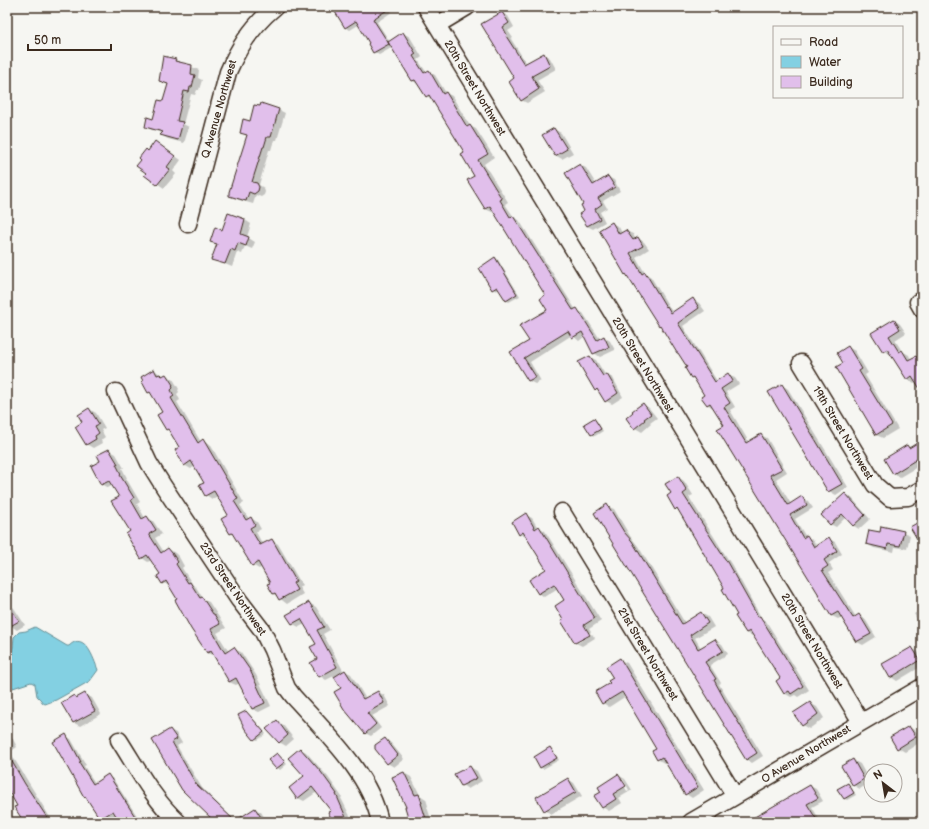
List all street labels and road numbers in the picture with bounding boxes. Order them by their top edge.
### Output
street label: 20th Street Northwest [441,38,509,139]
street label: Q Avenue Northwest [199,58,239,160]
street label: 20th Street Northwest [609,315,677,416]
street label: 19th Street Northwest [810,384,876,483]
street label: 23rd Street Northwest [197,540,269,639]
street label: 20th Street Northwest [778,591,846,692]
street label: 21st Street Northwest [615,605,681,703]
street label: O Avenue Northwest [759,722,854,786]

